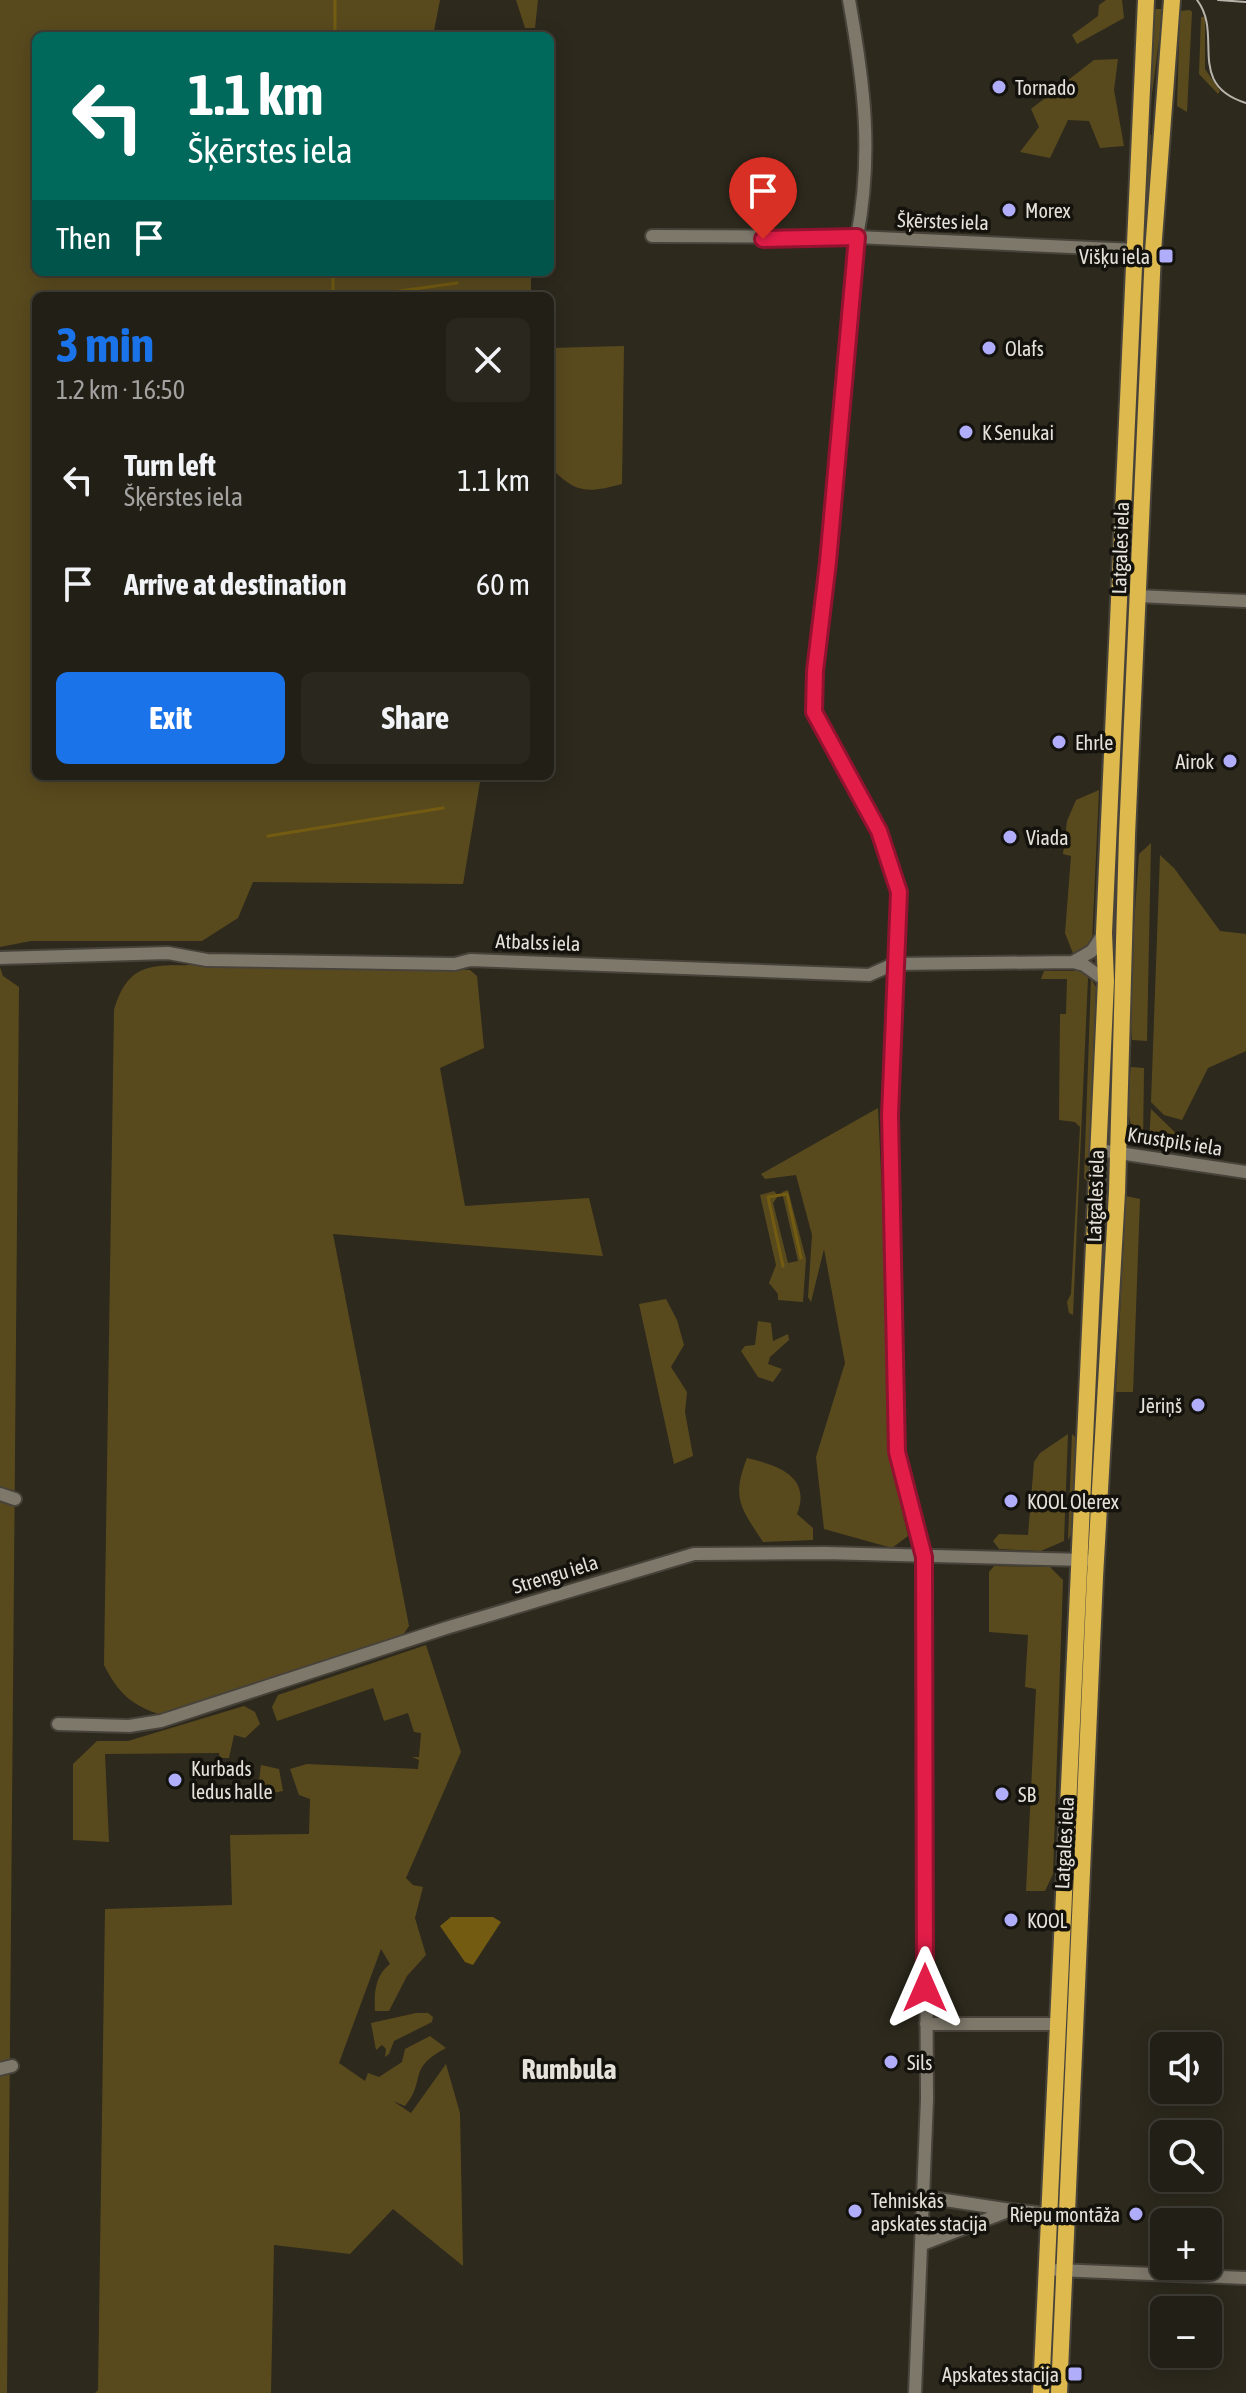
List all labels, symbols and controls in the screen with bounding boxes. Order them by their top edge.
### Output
text: 1.1 km [188,63,323,127]
icon: left [56,64,160,168]
place label: Tornado [1015,76,1076,99]
marker: Tornado [990,78,1008,96]
text: Šķērstes iela [188,129,353,171]
pin [729,157,797,239]
icon: arrive [741,169,785,213]
place label: Morex [1025,199,1071,222]
marker: Morex [1000,201,1018,219]
street label: Šķērstes iela [897,208,989,234]
icon: arrive [127,216,171,260]
text: Then [56,221,111,255]
place label: Višķu iela [1079,245,1150,268]
marker: Višķu iela [1157,247,1175,265]
text: 3 min [56,317,154,372]
button: close [446,318,530,402]
place label: Olafs [1005,337,1044,360]
marker: Olafs [980,339,998,357]
text: 1.2 km · 16:50 [56,375,185,405]
place label: K Senukai [982,421,1054,444]
marker: K Senukai [957,423,975,441]
text: Turn left [124,448,216,482]
icon: left [56,458,100,502]
text: 1.1 km [458,463,530,497]
text: Šķērstes iela [124,482,243,512]
street label: Latgales iela [1107,501,1133,595]
icon: arrive [56,562,100,606]
text: Arrive at destination [124,567,346,601]
text: 60 m [476,567,530,601]
button: Exit [56,672,285,764]
button: Share [301,672,530,764]
place label: Ehrle [1075,731,1113,754]
marker: Ehrle [1050,733,1068,751]
place label: Airok [1176,750,1214,773]
marker: Airok [1221,752,1239,770]
place label: Viada [1026,826,1068,849]
marker: Viada [1001,828,1019,846]
street label: Atbalss iela [495,929,581,955]
street label: Krustpils iela [1126,1122,1224,1160]
street label: Latgales iela [1082,1149,1108,1243]
place label: Jēriņš [1139,1394,1182,1417]
marker: Jēriņš [1189,1396,1207,1414]
place label: KOOL Olerex [1027,1490,1119,1513]
marker: KOOL Olerex [1002,1492,1020,1510]
street label: Strengu iela [510,1550,600,1598]
place label: Kurbads ledus halle [191,1757,273,1803]
marker: Kurbads ledus halle [166,1771,184,1789]
place label: SB [1018,1783,1036,1806]
marker: SB [993,1785,1011,1803]
street label: Latgales iela [1050,1796,1078,1890]
place label: KOOL [1027,1909,1068,1932]
marker: KOOL [1002,1911,1020,1929]
position arrow [883,1946,967,2030]
map controls [1150,2032,1222,2368]
button: sound [1150,2032,1222,2104]
place label: Sils [907,2051,932,2074]
district label: Rumbula [522,2053,616,2085]
marker: Sils [882,2053,900,2071]
button: search [1150,2120,1222,2192]
place label: Tehniskās apskates stacija [871,2189,987,2235]
marker: Tehniskās apskates stacija [846,2202,864,2220]
place label: Riepu montāža [1009,2203,1120,2226]
marker: Riepu montāža [1127,2205,1145,2223]
button: + [1150,2208,1222,2280]
button: − [1150,2296,1222,2368]
place label: Apskates stacija [942,2363,1059,2386]
marker: Apskates stacija [1066,2365,1084,2383]

